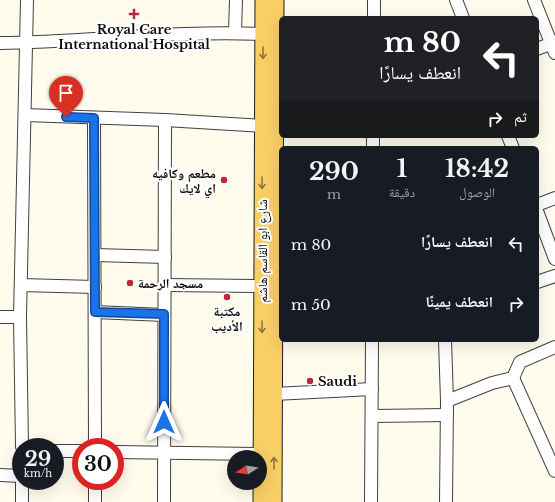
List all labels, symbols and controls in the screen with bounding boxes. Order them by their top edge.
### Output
marker: Royal Care International Hospital [128,8,140,20]
place label: Royal Care International Hospital [58,21,210,53]
text: 80 m [384,25,461,60]
icon: left [475,32,527,84]
one-way arrow [259,46,267,59]
text: انعطف يسارًا [379,62,461,84]
pin [49,76,83,117]
icon: arrive [55,82,77,104]
text: ثم [514,107,527,126]
icon: right [484,108,506,130]
text: 1 [397,154,407,183]
text: 18:42 [445,154,509,183]
text: 290 [309,157,359,186]
place label: مطعم وكافيه اي لايك [152,165,216,199]
marker: مطعم وكافيه اي لايك [219,175,229,185]
one-way arrow [258,176,266,189]
text: دقيقة [389,184,415,201]
text: الوصول [459,184,495,201]
text: m [327,186,341,203]
street label: شارع ابو القاسم هاشم [254,199,272,303]
text: انعطف يسارًا [421,232,493,251]
icon: left [505,233,527,255]
text: 80 m [291,235,331,254]
place label: مسجد الرحمة [138,275,203,292]
marker: مسجد الرحمة [125,278,135,288]
marker: مكتبة الأديب [222,292,232,302]
text: انعطف يمينًا [425,292,493,311]
icon: right [505,293,527,315]
text: 50 m [291,295,331,314]
place label: مكتبة الأديب [211,303,243,335]
one-way arrow [258,320,266,333]
place label: Saudi [318,373,357,390]
marker: Saudi [305,376,315,386]
position arrow [143,401,185,443]
speed limit sign: 30 [72,438,124,490]
text: 29 [25,447,51,471]
north arrow [227,450,267,490]
map controls [227,450,267,490]
one-way arrow [270,457,278,470]
text: km/h [24,467,52,480]

